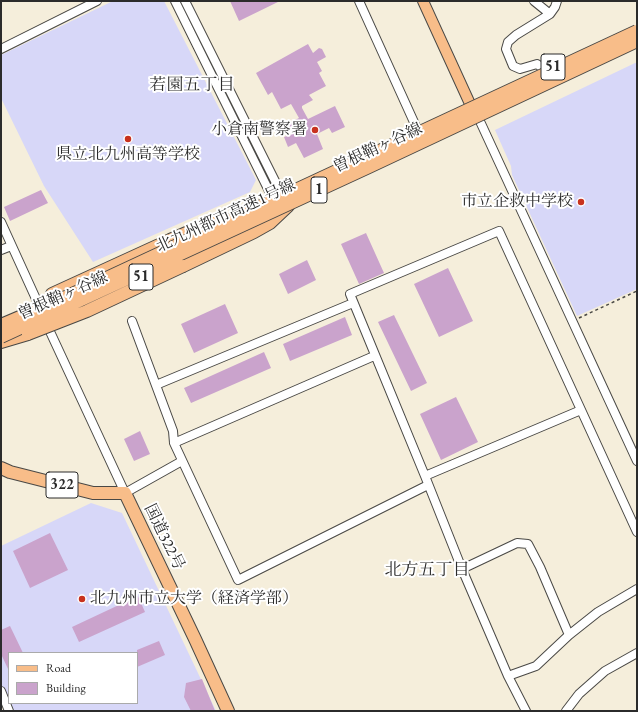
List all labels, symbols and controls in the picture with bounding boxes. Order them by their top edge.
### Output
road number: 51 [541,54,565,80]
district label: 若園五丁目 [150,75,234,95]
street label: 曽根鞘ヶ谷線 [330,119,426,177]
place label: 小倉南警察署 [211,120,307,140]
marker: 小倉南警察署 [310,125,320,135]
marker: 県立北九州高等学校 [123,134,133,144]
place label: 県立北九州高等学校 [56,145,200,165]
street label: 北九州都市高速1号線 [153,175,299,257]
road number: 1 [311,177,327,203]
place label: 市立企救中学校 [461,192,573,212]
marker: 市立企救中学校 [576,197,586,207]
road number: 51 [129,264,153,290]
street label: 曽根鞘ヶ谷線 [15,268,111,324]
road number: 322 [46,472,78,498]
street label: 国道322号 [140,501,188,573]
district label: 北方五丁目 [385,560,469,580]
place label: 北九州市立大学（経済学部） [90,589,298,609]
marker: 北九州市立大学（経済学部） [77,594,87,604]
legend [8,652,138,704]
text: Road [46,660,71,676]
text: Building [46,680,86,696]

